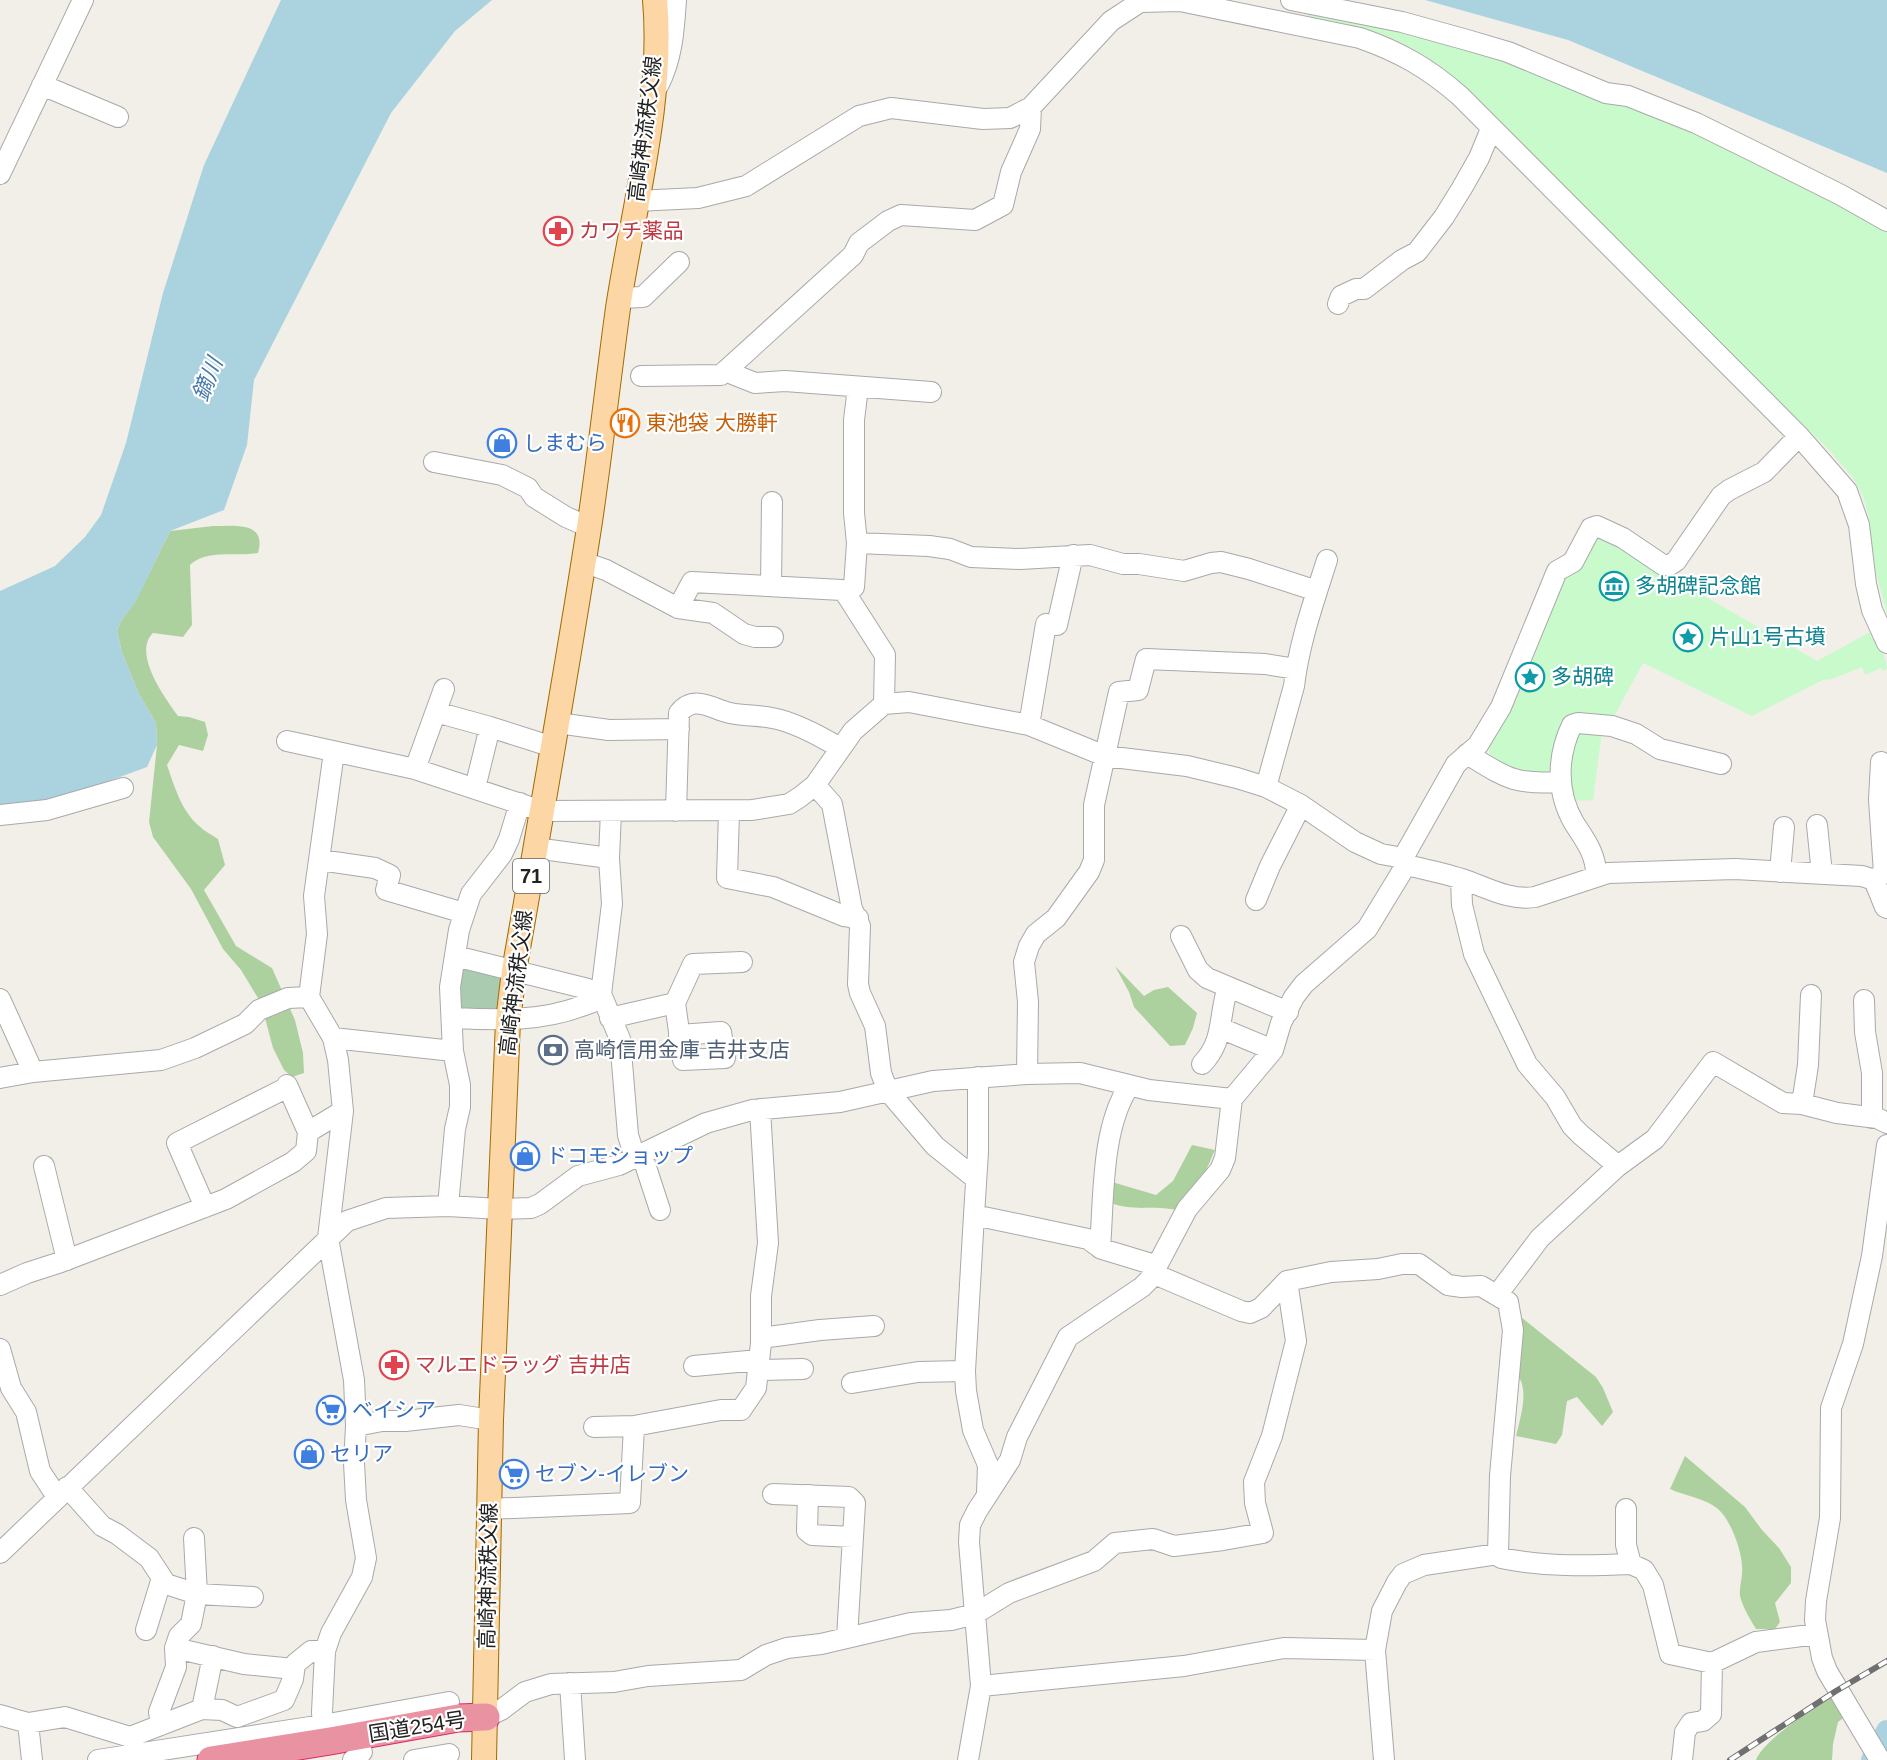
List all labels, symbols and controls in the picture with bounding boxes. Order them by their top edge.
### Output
street label: 高崎神流秩父線 [624,55,665,203]
pharmacy icon: カワチ薬品 [542,215,574,247]
place label: カワチ薬品 [579,219,684,242]
water label: 鏑川 [188,352,228,404]
restaurant icon: 東池袋 大勝軒 [609,407,641,439]
place label: 東池袋 大勝軒 [646,411,778,434]
shop icon: しまむら [486,427,518,459]
place label: しまむら [523,431,607,454]
museum icon: 多胡碑記念館 [1598,570,1630,602]
place label: 多胡碑記念館 [1635,574,1761,597]
place icon: 片山1号古墳 [1672,621,1704,653]
place label: 片山1号古墳 [1709,625,1826,648]
place icon: 多胡碑 [1514,661,1546,693]
place label: 多胡碑 [1551,665,1614,688]
road number: 71 [513,859,549,893]
street label: 高崎神流秩父線 [495,909,536,1057]
bank icon: 高崎信用金庫 吉井支店 [537,1034,569,1066]
place label: 高崎信用金庫 吉井支店 [574,1038,790,1061]
shop icon: ドコモショップ [509,1140,541,1172]
place label: ドコモショップ [546,1144,693,1167]
pharmacy icon: マルエドラッグ 吉井店 [378,1349,410,1381]
place label: マルエドラッグ 吉井店 [415,1353,631,1376]
supermarket icon: ベイシア [315,1394,347,1426]
place label: ベイシア [352,1398,436,1421]
shop icon: セリア [293,1438,325,1470]
place label: セリア [330,1442,393,1465]
supermarket icon: セブン-イレブン [498,1458,530,1490]
place label: セブン-イレブン [535,1462,689,1485]
street label: 高崎神流秩父線 [475,1502,500,1650]
street label: 国道254号 [367,1707,467,1746]

